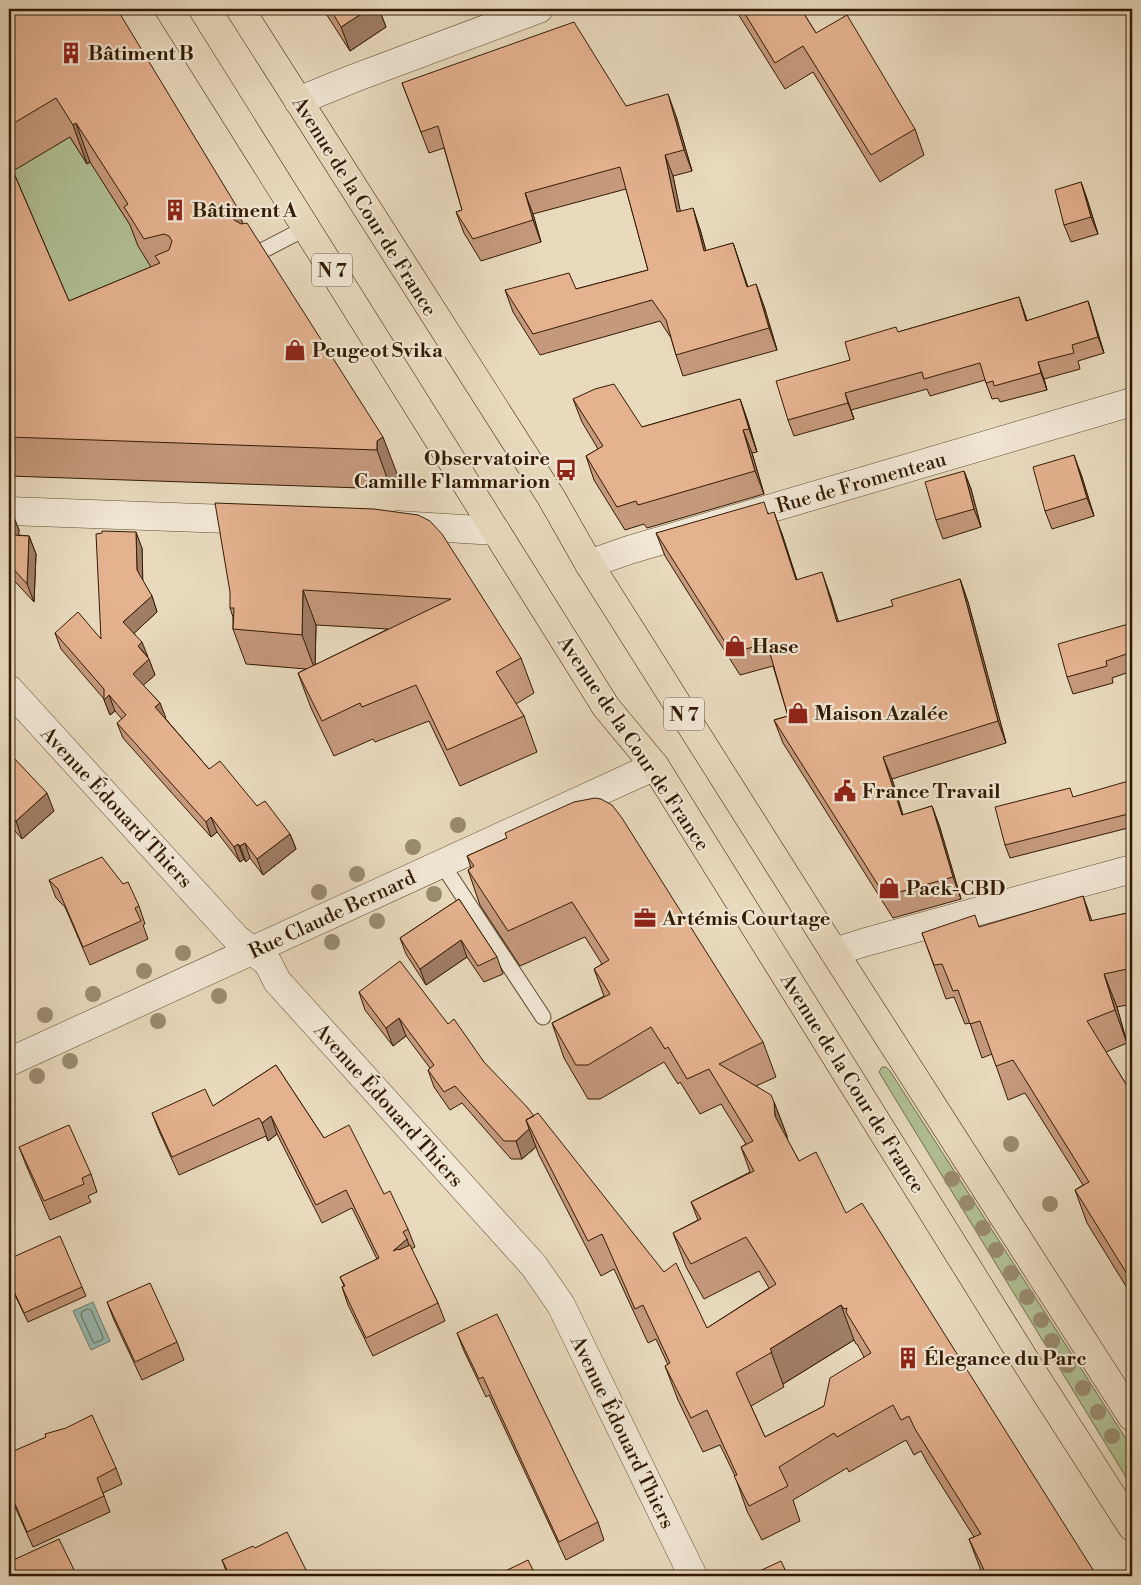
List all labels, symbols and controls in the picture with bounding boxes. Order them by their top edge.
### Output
building icon: Bâtiment B [58,40,84,66]
place label: Bâtiment B [88,42,194,67]
street label: Avenue de la Cour de France [285,92,442,321]
building icon: Bâtiment A [162,197,188,223]
place label: Bâtiment A [192,199,298,224]
road number: N 7 [312,254,352,286]
shop icon: Peugeot Svika [282,337,308,363]
place label: Peugeot Svika [312,339,443,364]
place label: Observatoire Camille Flammarion [354,447,551,495]
street label: Rue de Fromenteau [774,447,950,520]
bus stop icon: Observatoire Camille Flammarion [553,457,579,483]
street label: Avenue de la Cour de France [551,631,714,856]
shop icon: Hase [722,633,748,659]
place label: Hase [752,635,799,660]
road number: N 7 [664,698,704,731]
shop icon: Maison Azalée [785,700,811,726]
place label: Maison Azalée [814,702,949,727]
street label: Avenue Édouard Thiers [34,721,198,894]
public building icon: France Travail [832,778,858,804]
place label: France Travail [862,780,1001,805]
street label: Rue Claude Bernard [245,865,421,965]
shop icon: Pack-CBD [876,875,902,901]
place label: Pack-CBD [906,877,1005,902]
office icon: Artémis Courtage [632,905,658,931]
place label: Artémis Courtage [661,907,831,932]
street label: Avenue de la Cour de France [773,969,930,1198]
street label: Avenue Édouard Thiers [307,1018,469,1193]
street label: Avenue Édouard Thiers [564,1331,680,1533]
building icon: Élegance du Parc [895,1345,921,1371]
place label: Élegance du Parc [924,1346,1087,1372]

